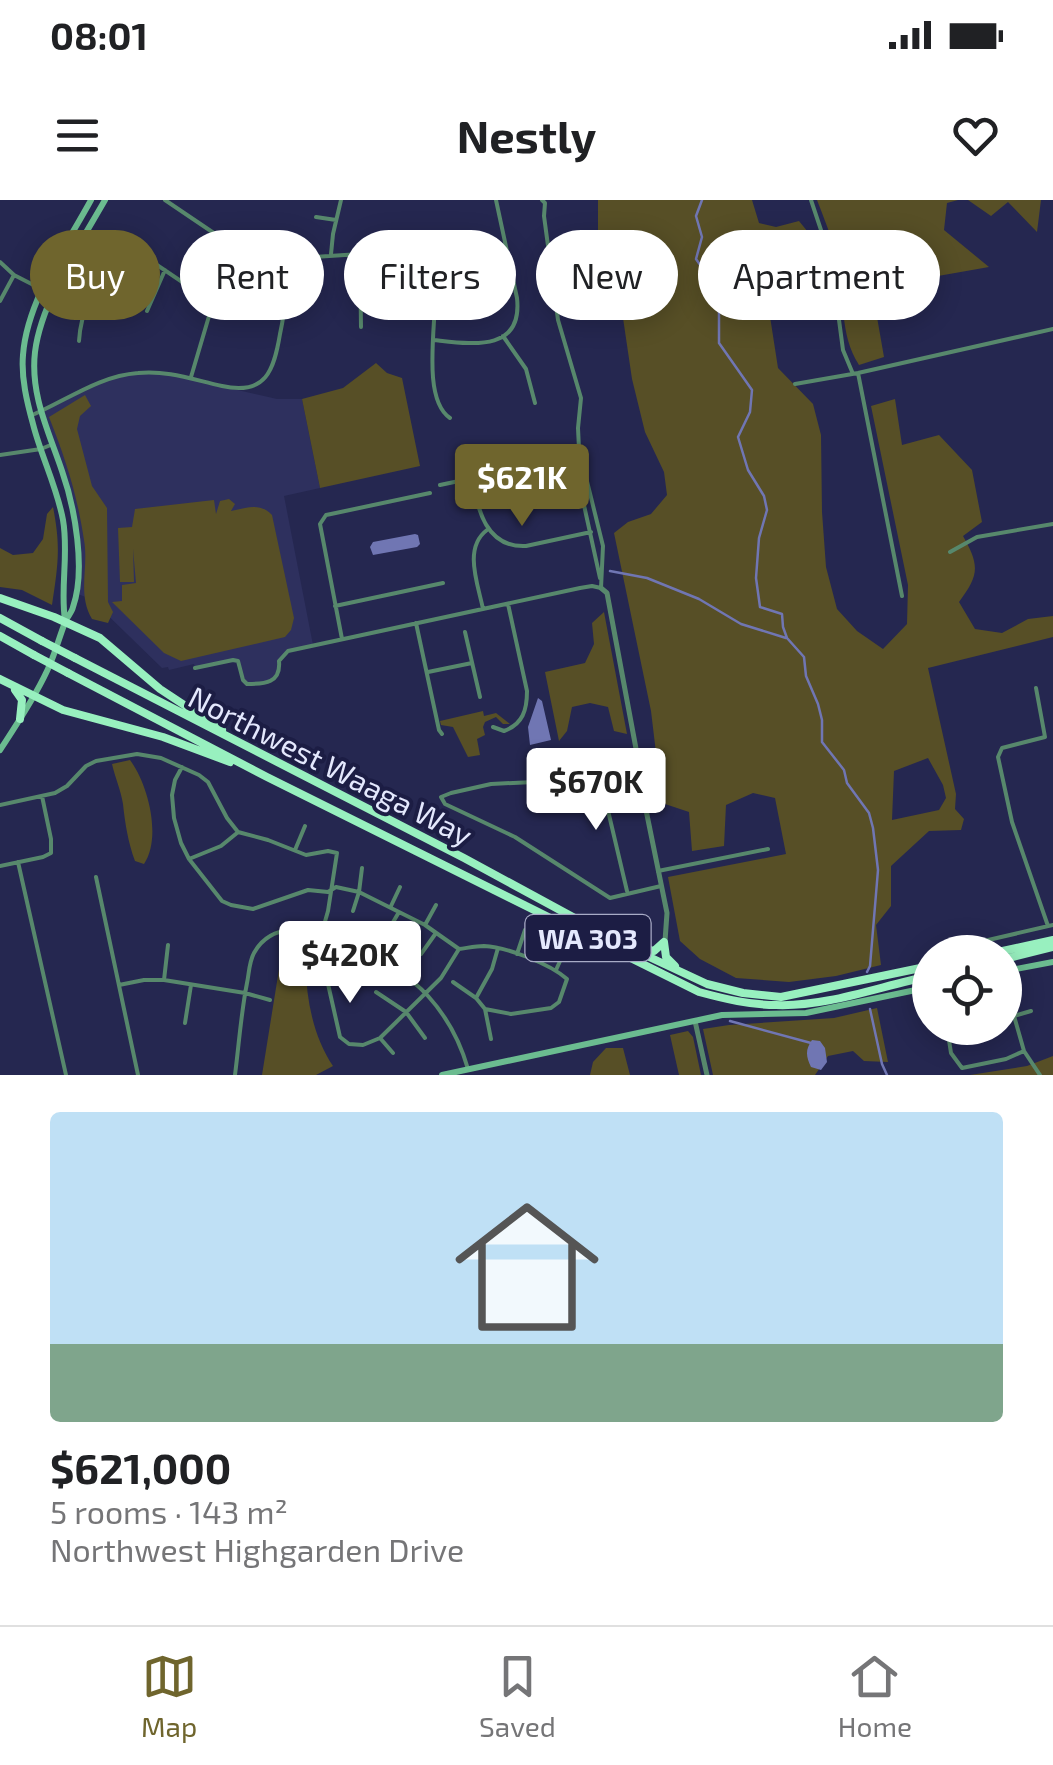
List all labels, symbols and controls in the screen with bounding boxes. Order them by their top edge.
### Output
text: 08:01 [50,12,148,58]
icon: menu [50,108,105,163]
text: Nestly [457,108,596,162]
icon: heart [948,108,1003,163]
chip: Buy [30,230,160,320]
chip: Rent [180,230,324,320]
chip: Filters [344,230,516,320]
chip: New [536,230,678,320]
chip: Apartment [698,230,940,320]
pin: $621K [452,444,592,529]
text: $621K [477,457,567,495]
street label: Northwest Waaga Way [183,678,479,852]
pin: $670K [526,748,666,833]
text: $670K [549,761,643,799]
road number: WA 303 [526,915,650,961]
pin: $420K [280,921,420,1006]
text: $420K [301,934,399,972]
map controls [912,935,1022,1045]
button: locate [912,935,1022,1045]
icon: home [437,1177,617,1357]
text: $621,000 [50,1442,231,1492]
text: 5 rooms · 143 m² [50,1492,288,1530]
text: Northwest Highgarden Drive [50,1530,464,1568]
tab: Map [141,1649,197,1743]
tab: Saved [479,1649,556,1743]
tab: Home [838,1649,912,1743]

